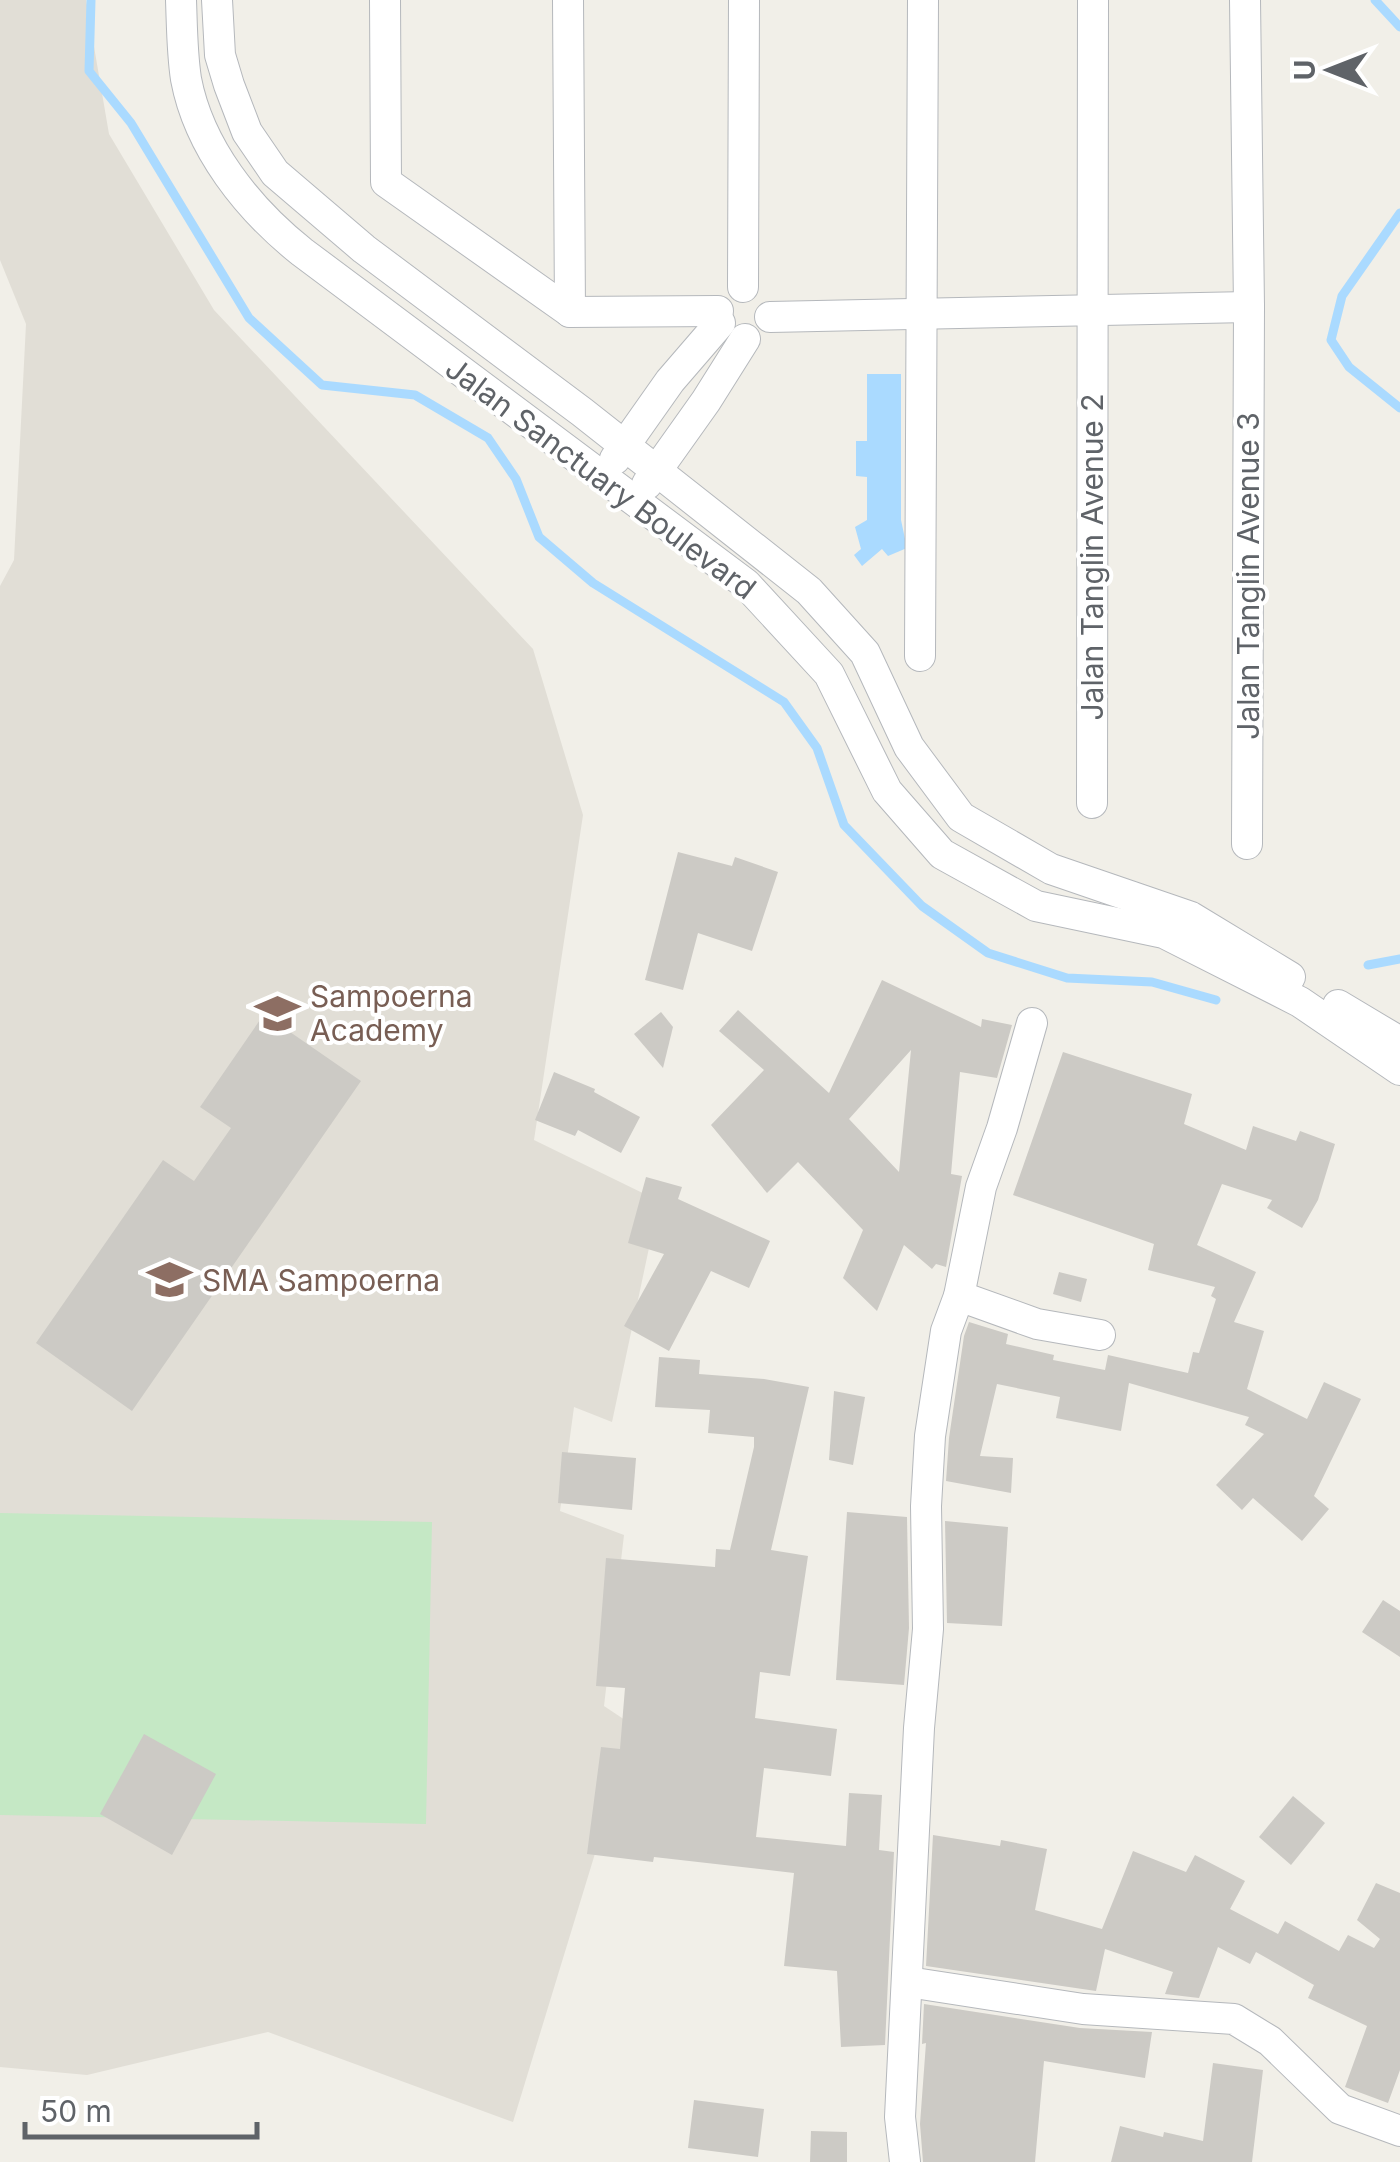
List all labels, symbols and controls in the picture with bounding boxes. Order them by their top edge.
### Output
north arrow [1280,20,1380,120]
text: U [1288,60,1322,80]
street label: Jalan Sanctuary Boulevard [439,350,763,606]
street label: Jalan Tanglin Avenue 2 [1074,393,1110,721]
street label: Jalan Tanglin Avenue 3 [1230,412,1266,740]
place label: Sampoerna Academy [310,978,473,1048]
school or university icon: Sampoerna Academy [253,989,301,1037]
school or university icon: SMA Sampoerna [145,1256,193,1304]
place label: SMA Sampoerna [202,1262,440,1298]
scale bar [25,2077,258,2139]
text: 50 m [40,2093,112,2129]

